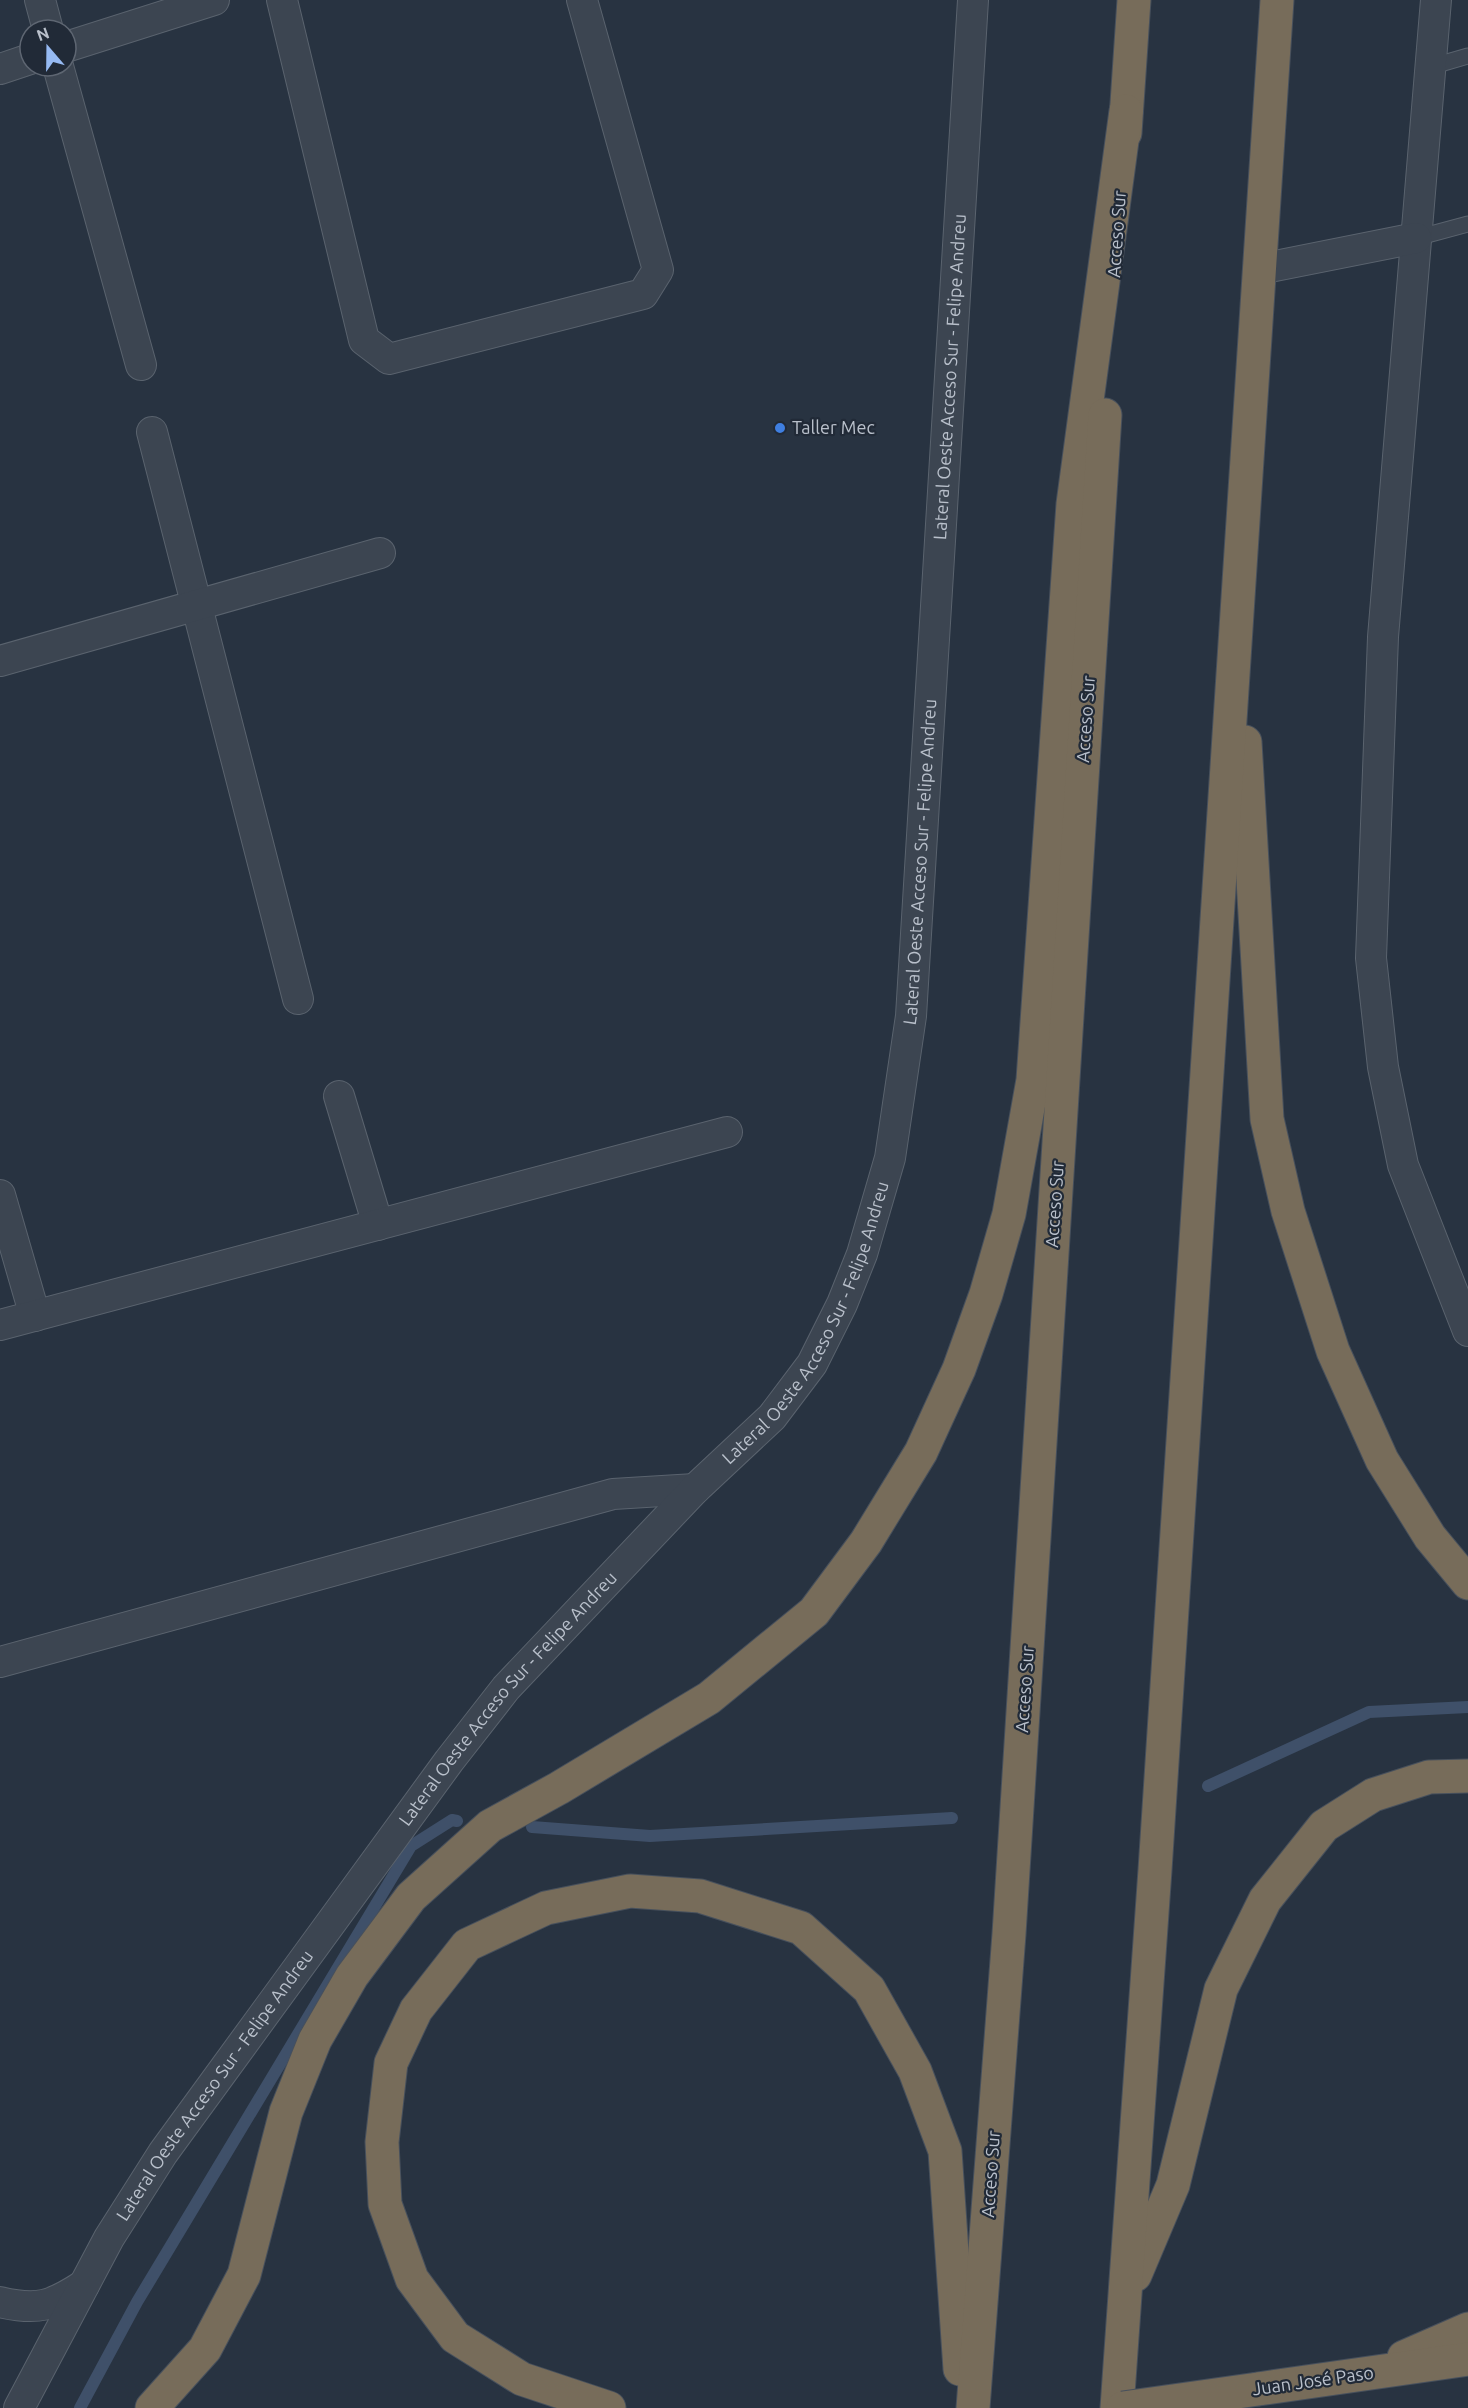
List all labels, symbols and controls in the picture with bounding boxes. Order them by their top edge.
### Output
north arrow [18,18,78,78]
text: N [34,23,52,44]
street label: Acceso Sur [1103,190,1129,278]
street label: Lateral Oeste Acceso Sur - Felipe Andreu [929,213,969,540]
place label: Taller Mec [792,417,875,437]
marker: Taller Mec [773,421,787,435]
street label: Acceso Sur [1072,675,1098,763]
street label: Lateral Oeste Acceso Sur - Felipe Andreu [899,698,939,1026]
street label: Acceso Sur [1041,1160,1067,1248]
street label: Lateral Oeste Acceso Sur - Felipe Andreu [718,1179,892,1467]
street label: Lateral Oeste Acceso Sur - Felipe Andreu [394,1567,620,1829]
street label: Acceso Sur [1011,1645,1037,1733]
street label: Lateral Oeste Acceso Sur - Felipe Andreu [112,1946,317,2224]
street label: Acceso Sur [977,2130,1003,2218]
street label: Juan José Paso [1251,2362,1375,2398]

